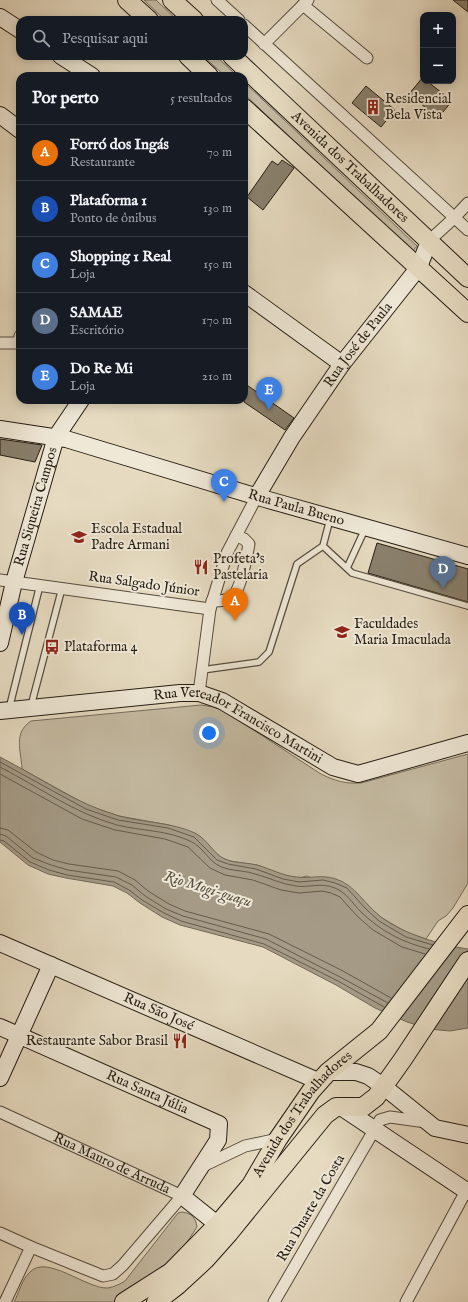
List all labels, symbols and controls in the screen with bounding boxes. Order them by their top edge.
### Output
map controls [420,12,456,84]
button: + [420,12,456,48]
search box [16,16,248,60]
icon: search [30,27,52,49]
text: Pesquisar aqui [62,29,148,48]
button: − [420,48,456,84]
text: Por perto [32,88,99,109]
text: 5 resultados [170,90,232,107]
place label: Residencial Bela Vista [385,90,452,124]
building icon: Residencial Bela Vista [364,98,382,116]
street label: Avenida dos Trabalhadores [287,107,413,227]
text: Forró dos Ingás [70,135,169,154]
text: A [41,144,49,161]
text: 70 m [207,144,232,161]
text: Restaurante [70,154,135,171]
text: Plataforma 1 [70,191,147,210]
text: B [41,200,49,217]
text: 130 m [203,200,232,217]
text: Ponto de ônibus [70,210,157,227]
text: Shopping 1 Real [70,247,171,266]
text: C [40,256,50,273]
text: 150 m [203,256,232,273]
text: Loja [70,266,95,283]
street label: Rua José de Paula [320,298,397,391]
text: SAMAE [70,303,122,322]
text: D [40,312,50,329]
text: 170 m [202,312,232,329]
text: Escritório [70,322,124,339]
text: Do Re Mi [70,359,133,378]
text: E [40,368,50,385]
text: 210 m [202,368,232,385]
pin: E [256,377,282,410]
text: Loja [70,378,95,395]
street label: Rua Siqueira Campos [10,445,62,568]
pin: C [211,469,237,502]
street label: Rua Paula Bueno [246,485,347,530]
place label: Escola Estadual Padre Armani [91,520,182,554]
school or university icon: Escola Estadual Padre Armani [70,528,88,546]
place label: Profeta's Pastelaria [213,550,269,584]
pin: D [430,556,456,589]
restaurant icon: Profeta's Pastelaria [192,558,210,576]
street label: Rua Salgado Júnior [87,567,201,601]
pin: A [222,588,248,621]
pin: B [9,602,35,635]
place label: Faculdades Maria Imaculada [354,615,452,649]
school or university icon: Faculdades Maria Imaculada [333,623,351,641]
bus stop icon: Plataforma 4 [43,638,61,656]
place label: Plataforma 4 [64,638,137,656]
street label: Rua Vereador Francisco Martini [153,684,326,768]
your location [199,723,219,743]
water label: Rio Mogi-guaçu [162,867,254,912]
street label: Rua São José [121,989,197,1035]
place label: Restaurante Sabor Brasil [26,1032,168,1050]
restaurant icon: Restaurante Sabor Brasil [171,1032,189,1050]
street label: Avenida dos Trabalhadores [248,1047,356,1181]
street label: Rua Santa Júlia [103,1066,192,1119]
street label: Rua Mauro de Arruda [50,1129,174,1199]
street label: Rua Duarte da Costa [273,1150,349,1265]

